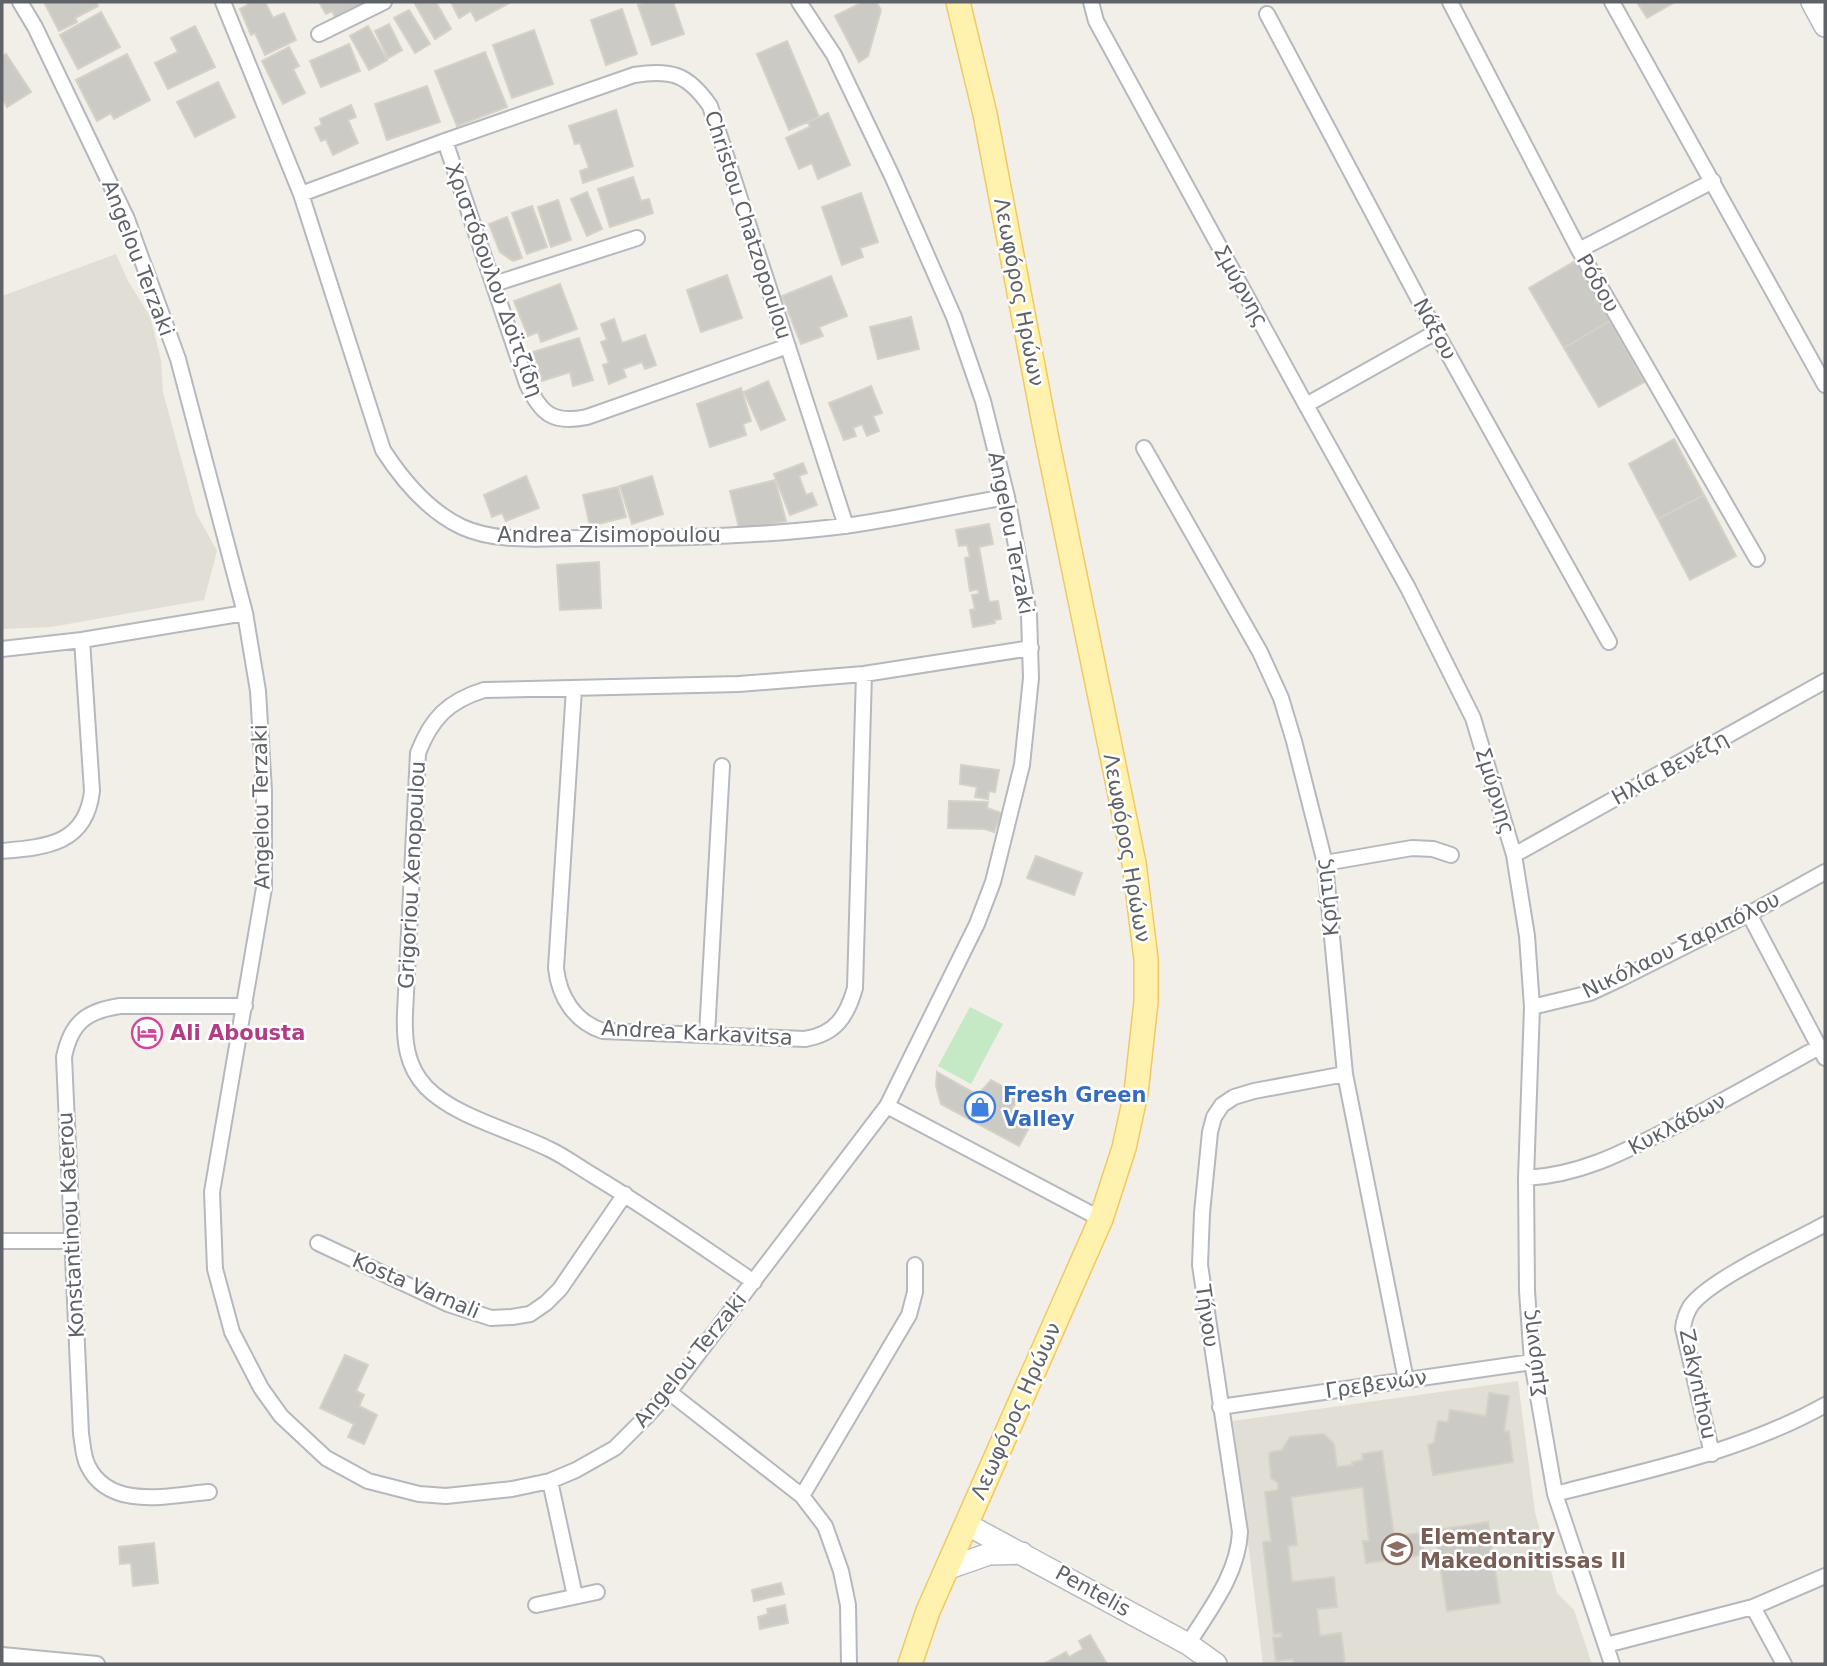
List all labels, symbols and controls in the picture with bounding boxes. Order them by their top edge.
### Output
street label: Christou Chatzopoulou [700,108,796,342]
street label: Χριστόδουλου Δοϊτζίδη [440,160,548,400]
street label: Angelou Terzaki [97,177,179,339]
street label: Λεωφόρος Ηρώων [989,196,1049,388]
street label: Σμύρνης [1209,241,1273,331]
street label: Ρόδου [1572,250,1624,316]
street label: Νάξου [1408,294,1462,364]
street label: Angelou Terzaki [983,450,1039,616]
street label: Andrea Zisimopoulou [497,523,721,547]
street label: Angelou Terzaki [248,724,274,890]
street label: Ηλία Βενέζη [1608,726,1732,810]
street label: Σμύρνης [1470,745,1520,837]
street label: Λεωφόρος Ηρώων [1099,752,1155,944]
street label: Grigoriou Xenopoulou [394,760,430,990]
street label: Κρήτης [1310,856,1344,938]
street label: Νικόλαου Σαριπόλου [1578,887,1784,1003]
hotel icon: Ali Abousta [130,1016,164,1050]
street label: Andrea Karkavitsa [601,1016,793,1050]
place label: Ali Abousta [170,1021,305,1045]
place label: Fresh Green Valley [1003,1083,1146,1131]
street label: Κυκλάδων [1624,1088,1730,1160]
shop icon: Fresh Green Valley [963,1090,997,1124]
street label: Konstantinou Katerou [53,1111,89,1339]
street label: Kosta Varnali [349,1248,483,1324]
street label: Τήνου [1191,1282,1223,1349]
street label: Angelou Terzaki [629,1288,751,1432]
street label: Σμύρνης [1517,1307,1551,1399]
street label: Λεωφόρος Ηρώων [966,1319,1066,1503]
street label: Zakynthou [1675,1327,1721,1441]
street label: Γρεβενών [1324,1365,1428,1403]
place label: Elementary Makedonitissas II [1420,1525,1626,1573]
school or university icon: Elementary Makedonitissas II [1380,1532,1414,1566]
street label: Pentelis [1051,1561,1135,1621]

